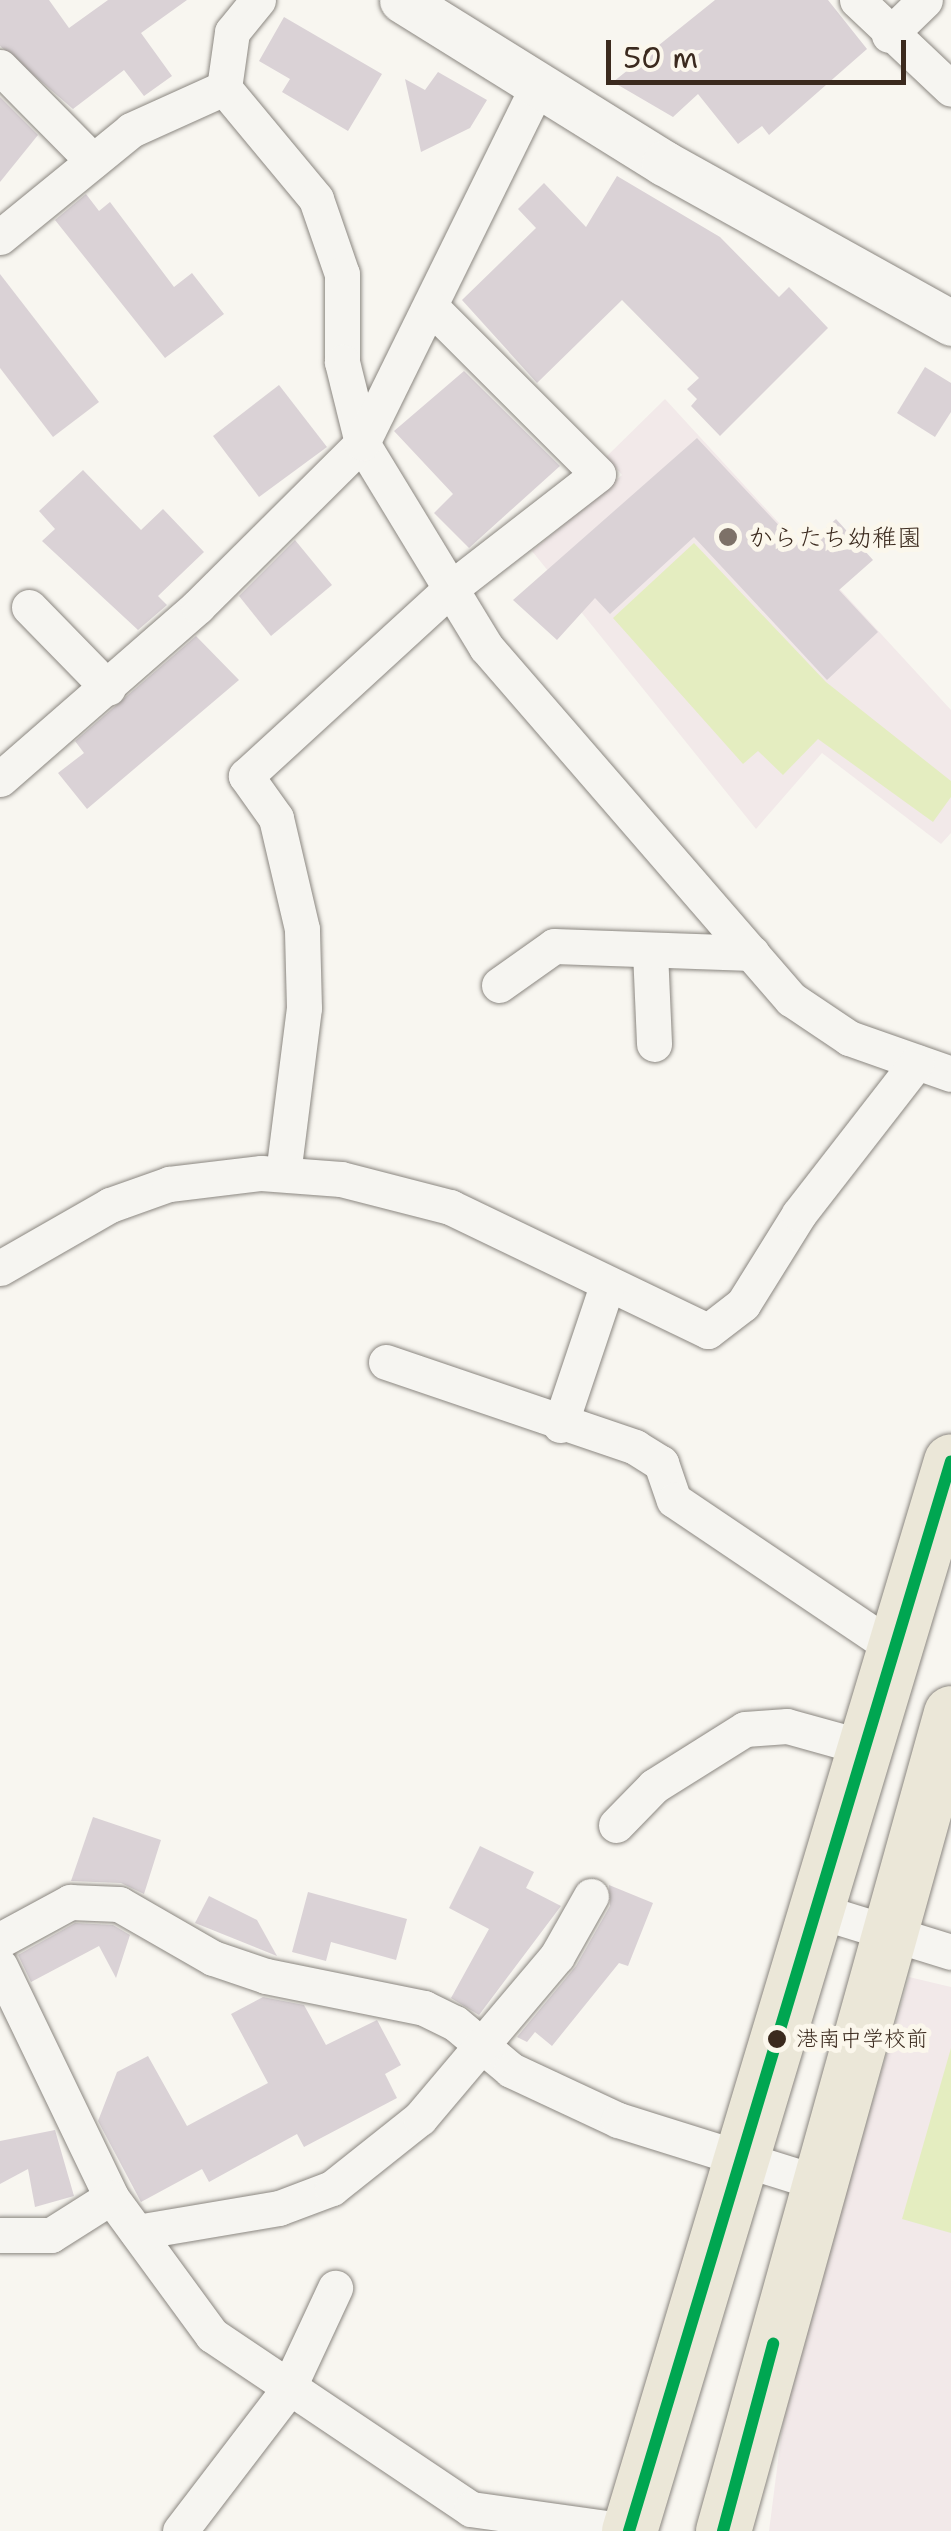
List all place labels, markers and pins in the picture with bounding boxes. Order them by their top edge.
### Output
place label: からたち幼稚園 [748,522,923,552]
marker: からたち幼稚園 [717,526,739,548]
place label: 港南中学校前 [796,2026,928,2052]
marker: 港南中学校前 [767,2029,787,2049]

